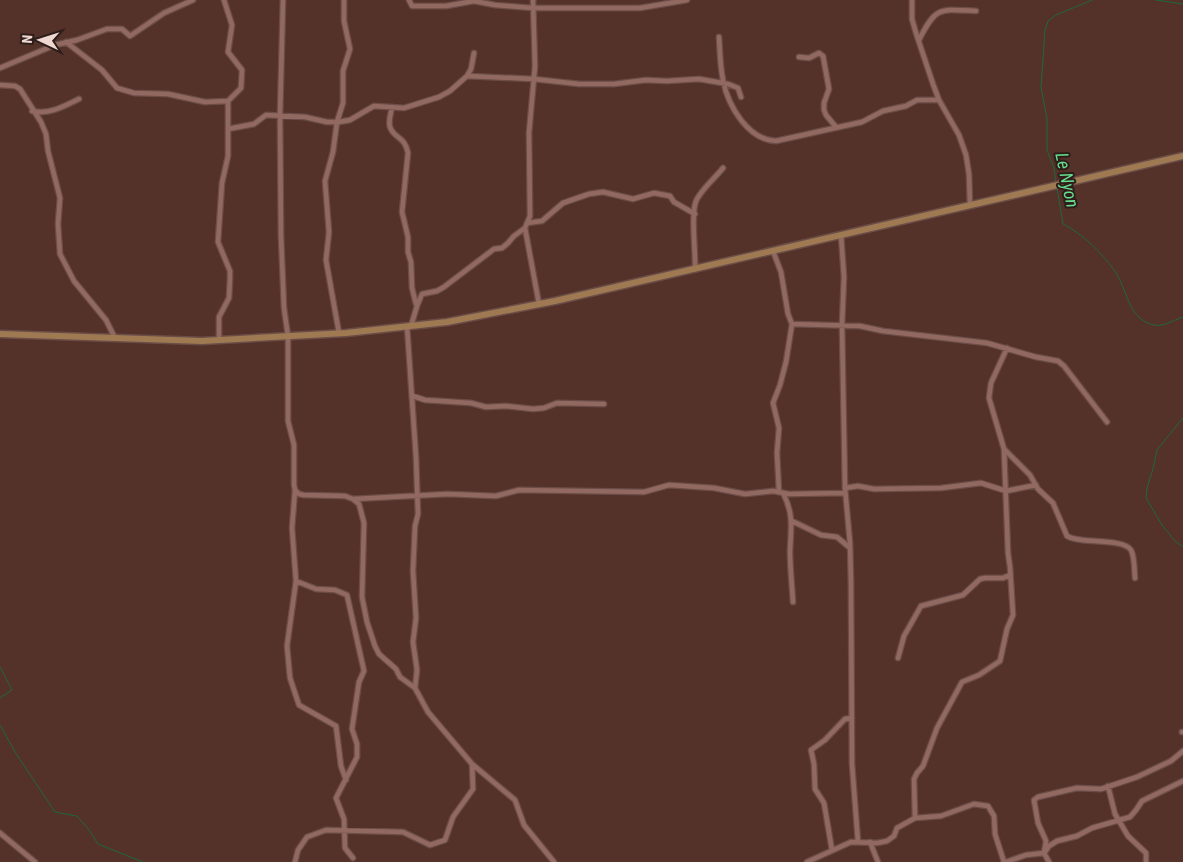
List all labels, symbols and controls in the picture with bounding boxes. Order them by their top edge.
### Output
north arrow [15,15,65,65]
text: N [19,34,35,44]
water label: Le Nyon [1051,150,1084,209]

